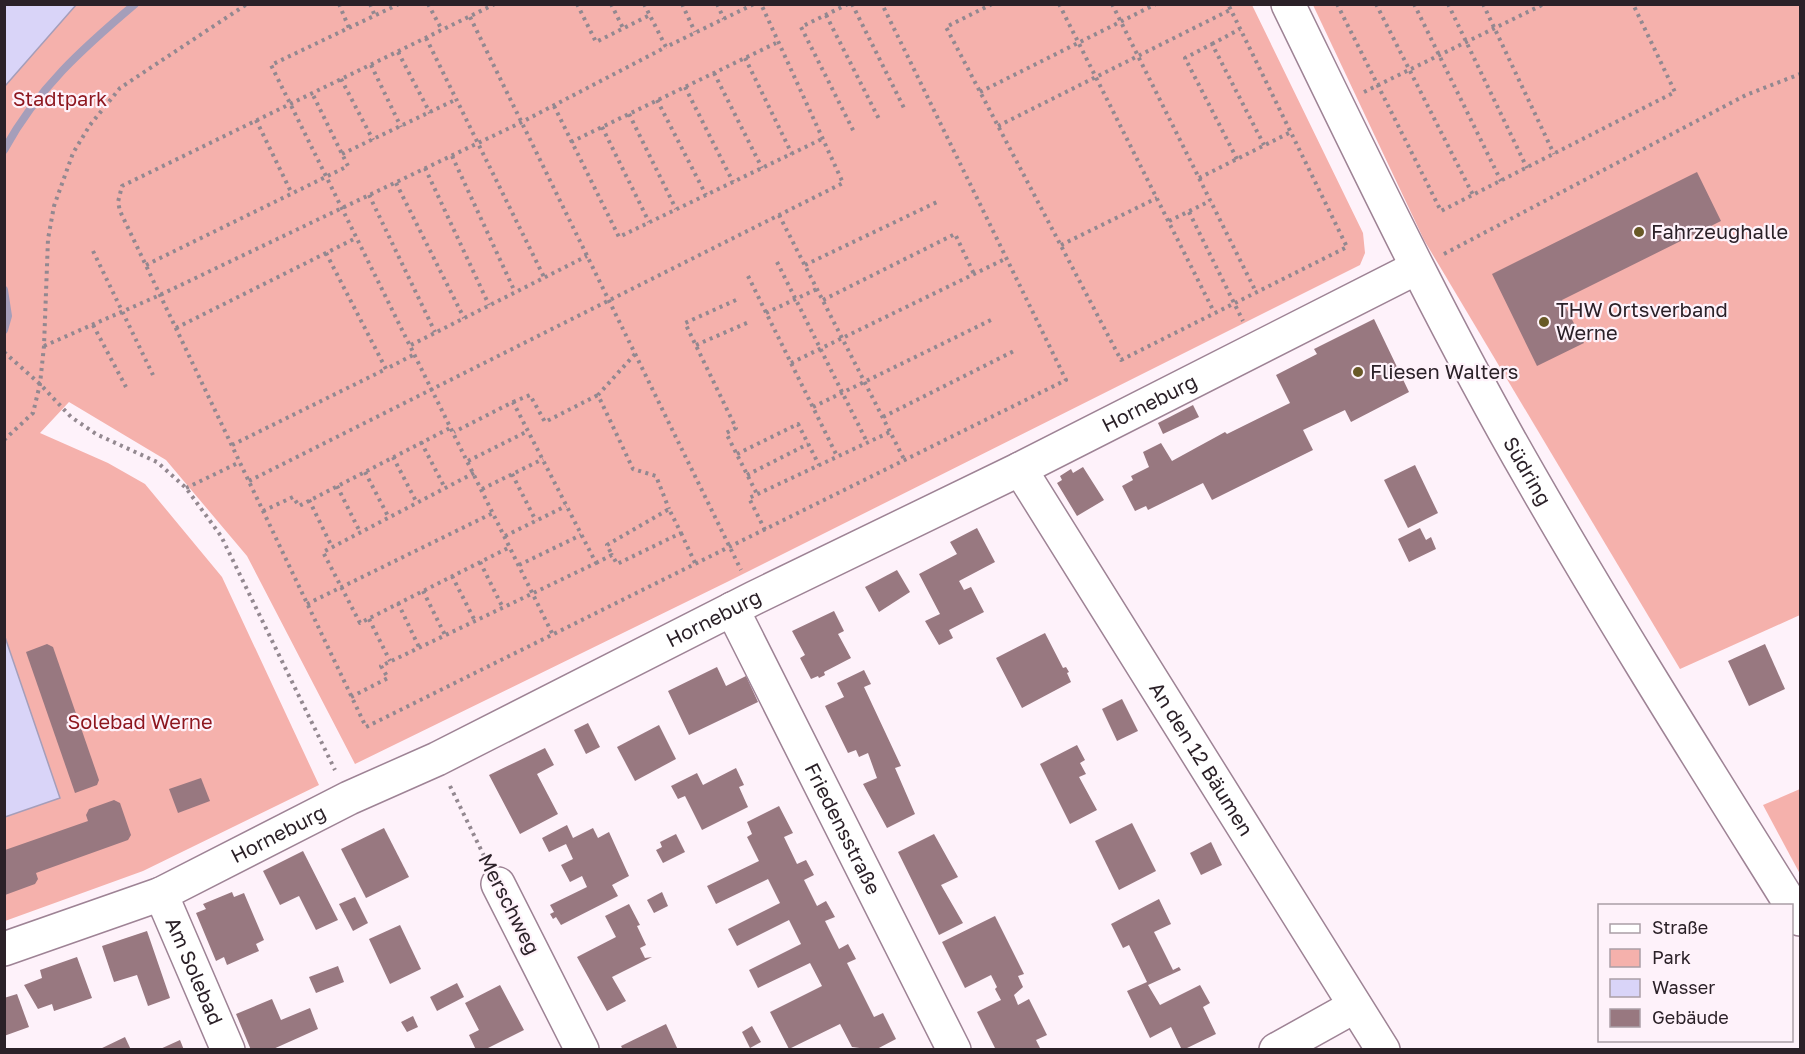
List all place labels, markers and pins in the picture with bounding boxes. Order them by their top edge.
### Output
place label: Fahrzeughalle [1651,219,1788,243]
marker: Fahrzeughalle [1632,225,1646,239]
place label: THW Ortsverband Werne [1556,297,1728,344]
marker: THW Ortsverband Werne [1537,315,1551,329]
place label: Fliesen Walters [1370,359,1518,383]
marker: Fliesen Walters [1351,365,1365,379]

